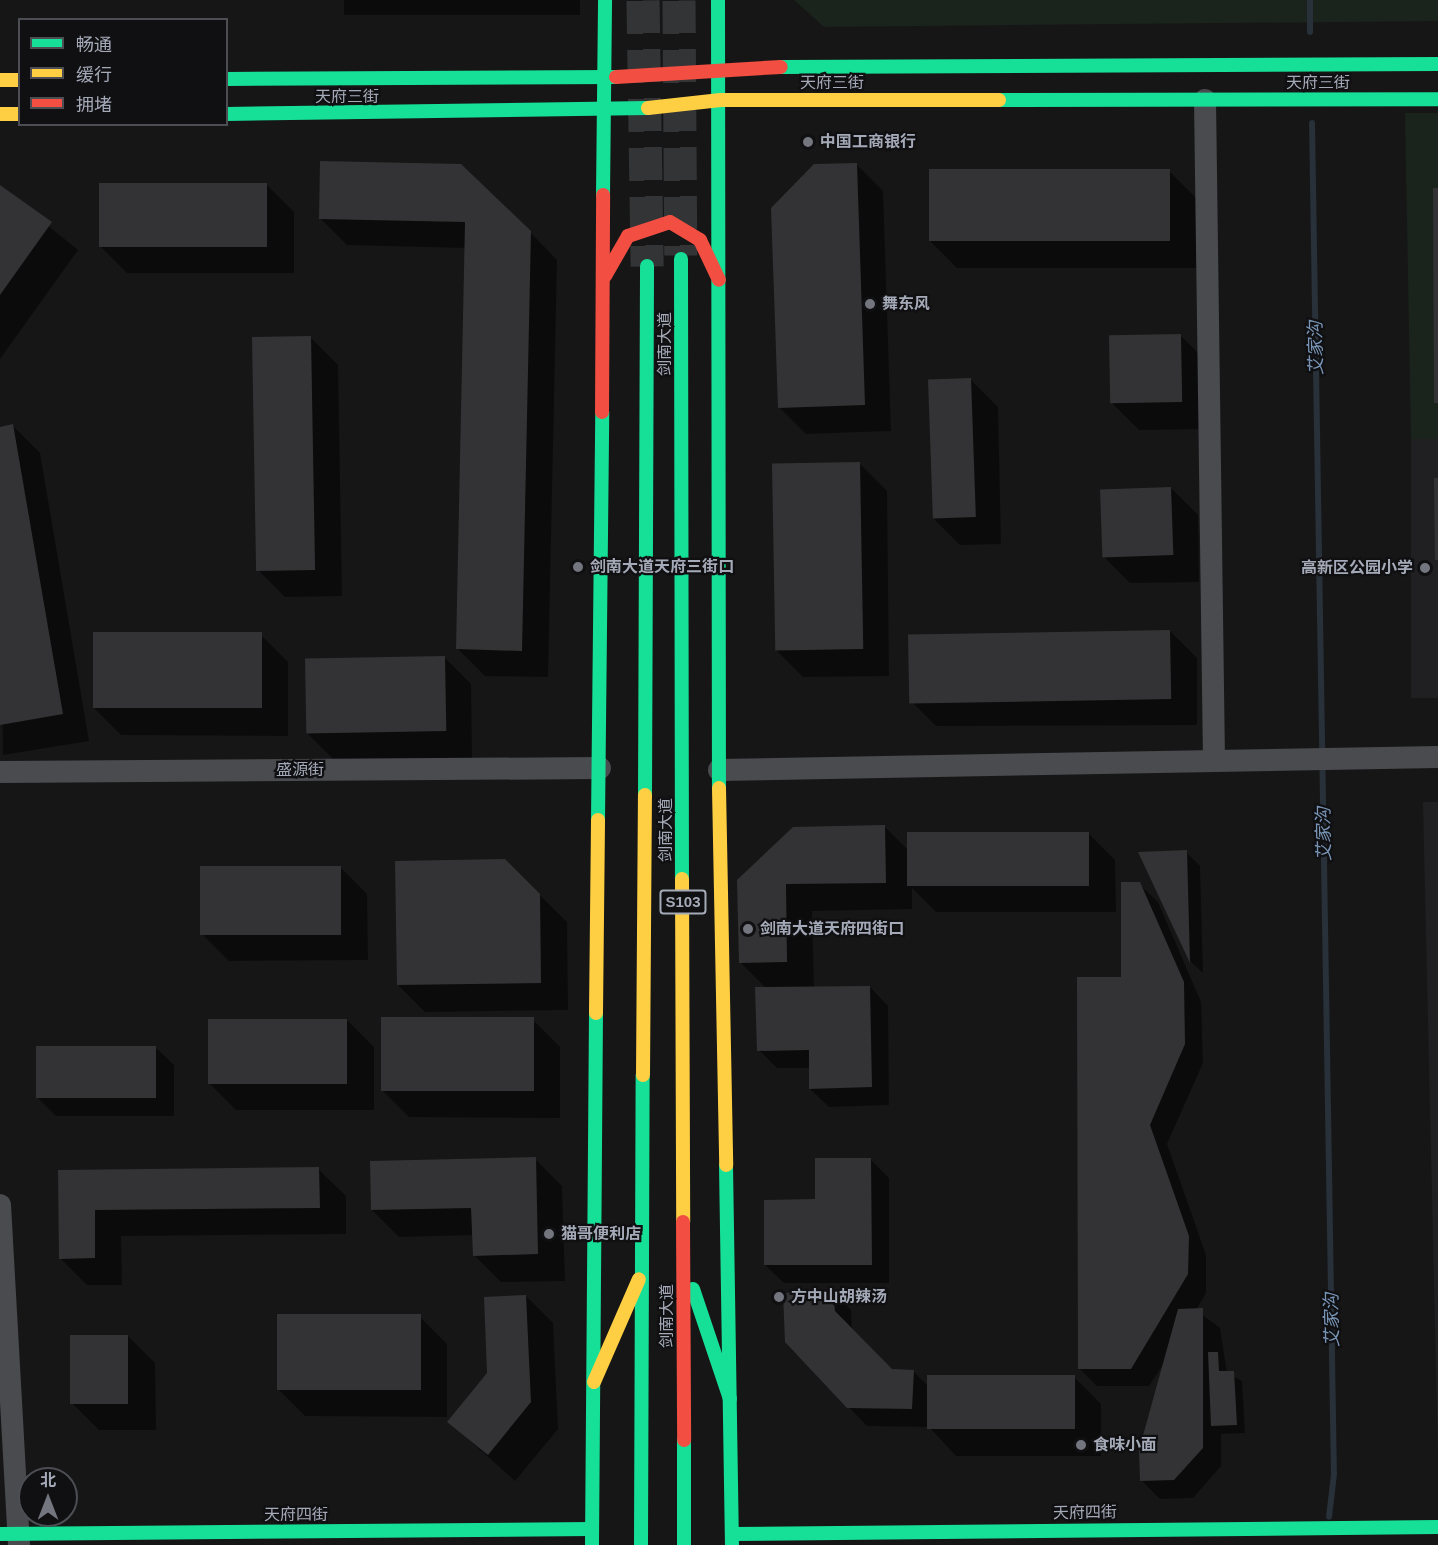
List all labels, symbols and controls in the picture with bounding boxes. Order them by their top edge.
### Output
legend [18,18,228,126]
text: 畅通 [76,35,112,55]
text: 缓行 [76,65,112,85]
street label: 天府三街 [800,73,864,93]
street label: 天府三街 [1286,73,1350,93]
street label: 天府三街 [315,87,379,107]
text: 拥堵 [76,95,112,115]
place label: 中国工商银行 [820,132,916,152]
marker: 中国工商银行 [801,135,815,149]
place label: 舞东风 [882,294,930,314]
marker: 舞东风 [863,297,877,311]
street label: 剑南大道 [655,312,675,376]
water label: 艾家沟 [1305,321,1327,375]
place label: 剑南大道天府三街口 [590,557,734,577]
place label: 高新区公园小学 [1301,558,1413,578]
marker: 剑南大道天府三街口 [571,560,585,574]
marker: 高新区公园小学 [1418,561,1432,575]
street label: 盛源街 [276,760,324,780]
street label: 剑南大道 [656,798,676,862]
water label: 艾家沟 [1313,807,1335,861]
road number: S103 [659,890,707,914]
place label: 剑南大道天府四街口 [760,919,904,939]
marker: 剑南大道天府四街口 [741,922,755,936]
place label: 猫哥便利店 [561,1224,641,1244]
marker: 猫哥便利店 [542,1227,556,1241]
street label: 剑南大道 [657,1284,677,1348]
place label: 方中山胡辣汤 [791,1287,887,1307]
marker: 方中山胡辣汤 [772,1290,786,1304]
water label: 艾家沟 [1321,1293,1343,1347]
place label: 食味小面 [1093,1435,1157,1455]
marker: 食味小面 [1074,1438,1088,1452]
north arrow [18,1467,78,1527]
text: 北 [40,1472,56,1489]
street label: 天府四街 [1053,1503,1117,1523]
street label: 天府四街 [264,1505,328,1525]

